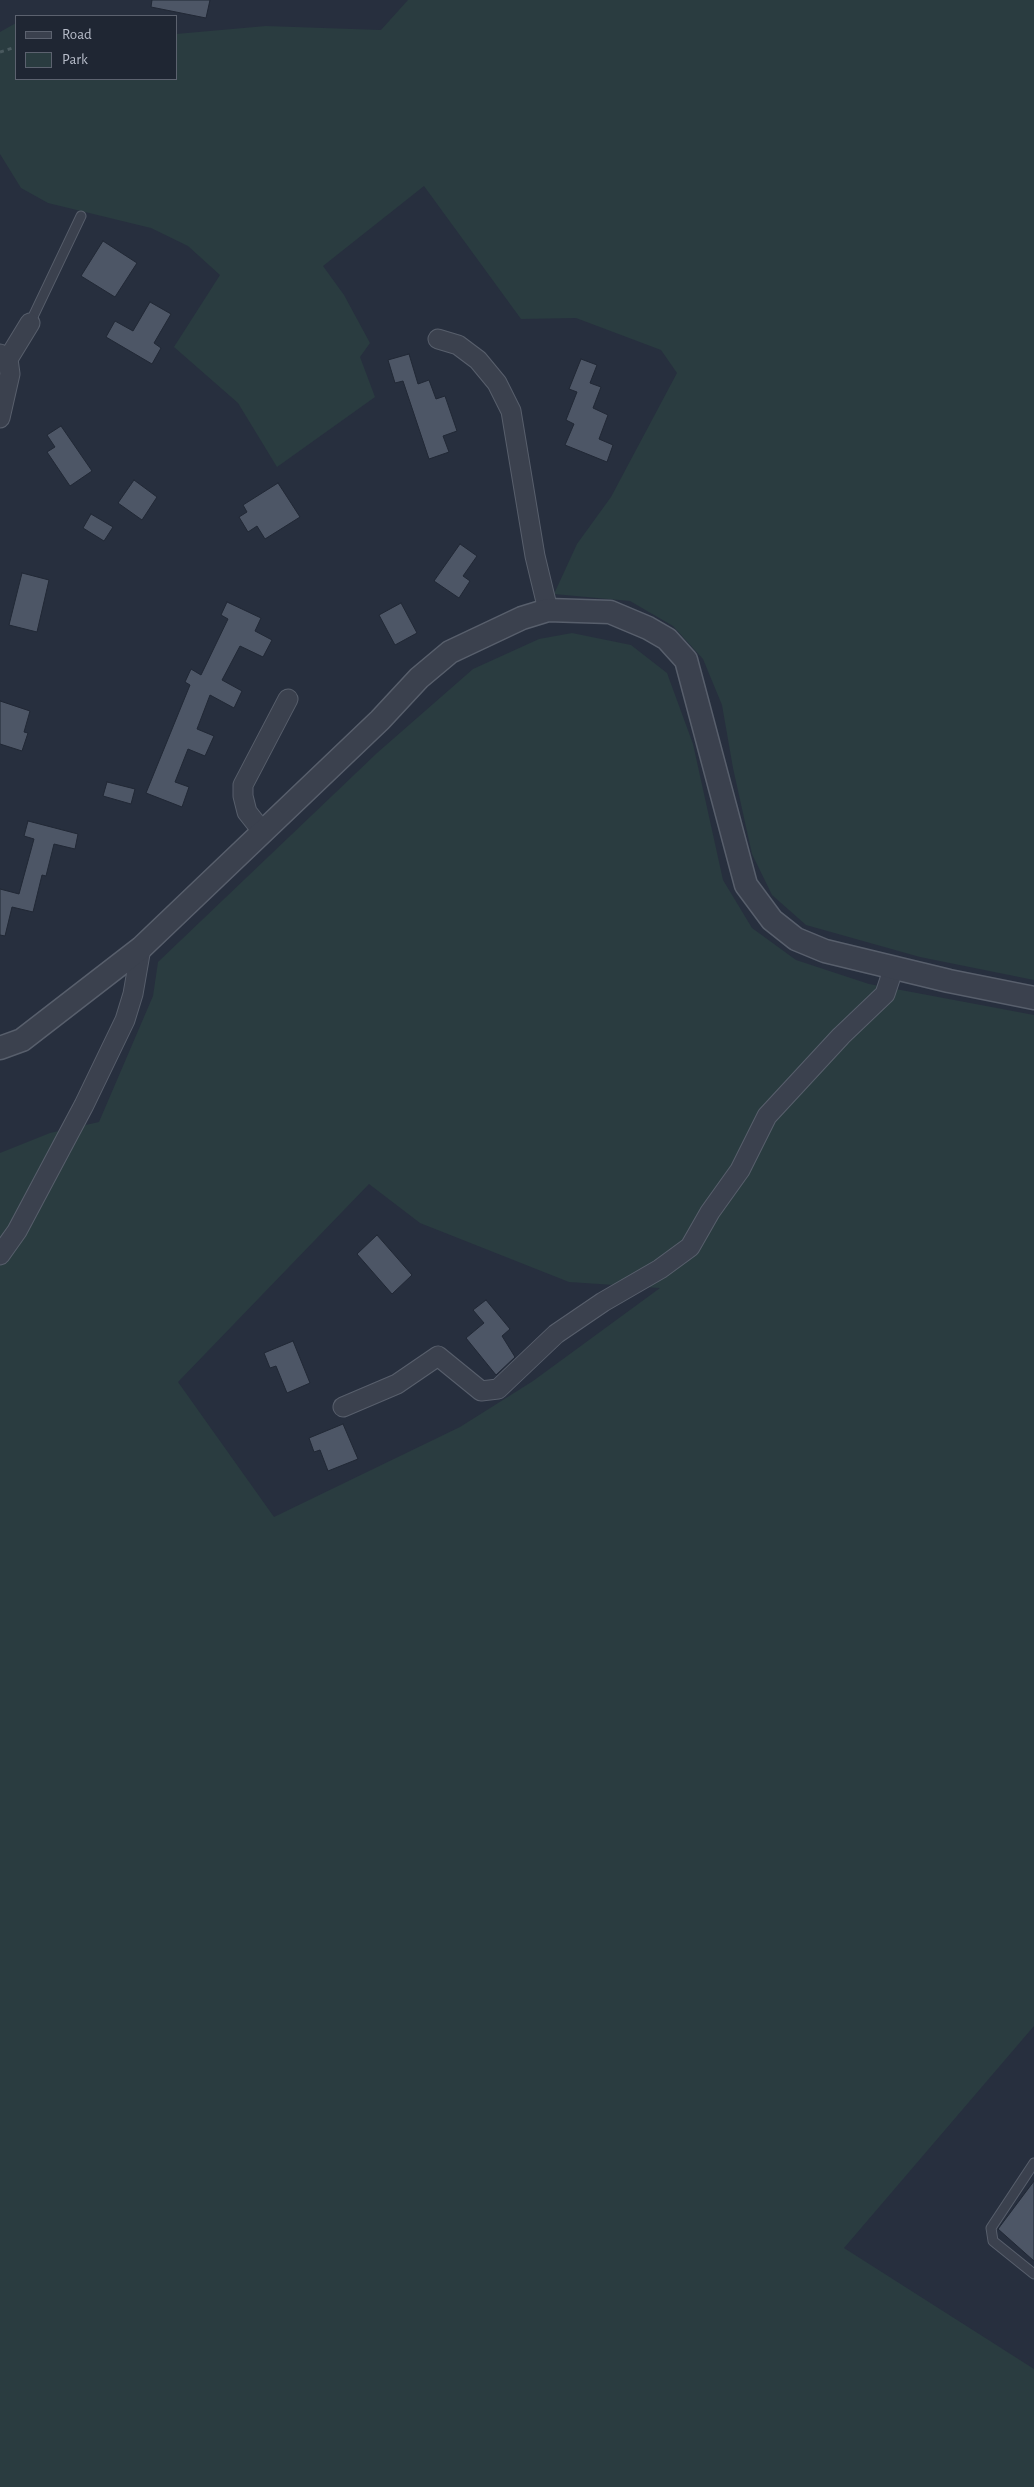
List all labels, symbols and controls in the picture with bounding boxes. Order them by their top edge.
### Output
legend [15,15,178,80]
text: Road [62,27,92,42]
text: Park [62,52,88,67]

